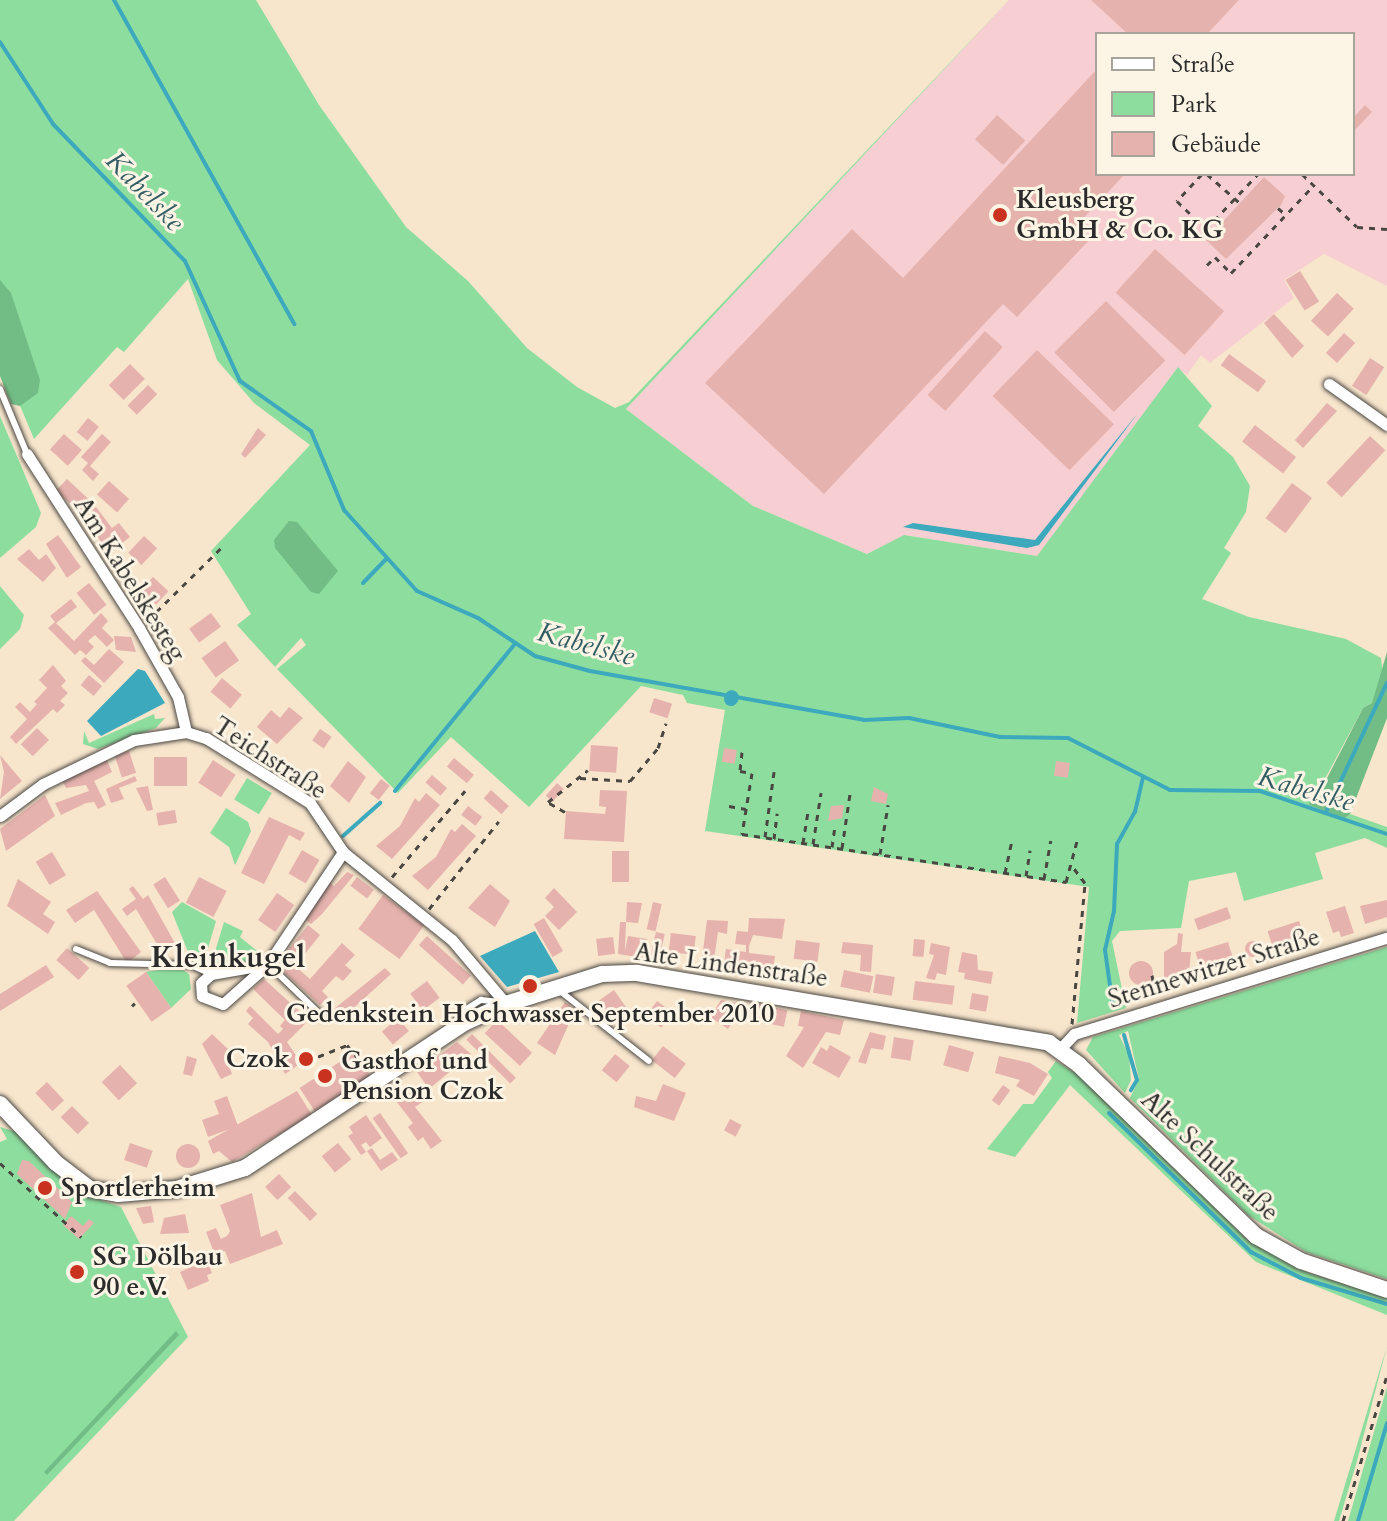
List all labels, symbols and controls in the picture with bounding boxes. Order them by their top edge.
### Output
legend [1095,32,1355,176]
text: Straße [1171,48,1235,81]
text: Park [1171,88,1217,121]
text: Gebäude [1171,128,1261,161]
water label: Kabelske [99,144,191,238]
place label: Kleusberg GmbH & Co. KG [1016,184,1223,246]
marker: Kleusberg GmbH & Co. KG [991,206,1009,224]
street label: Am Kabelskesteg [67,491,193,667]
water label: Kabelske [534,615,638,673]
street label: Teichstraße [207,710,333,806]
water label: Kabelske [1254,759,1358,819]
street label: Stennewitzer Straße [1104,921,1324,1015]
street label: Alte Lindenstraße [632,936,830,994]
district label: Kleinkugel [151,940,305,976]
marker: Gedenkstein Hochwasser September 2010 [521,977,539,995]
place label: Gedenkstein Hochwasser September 2010 [286,998,774,1030]
place label: Czok [226,1043,290,1075]
place label: Gasthof und Pension Czok [341,1045,504,1106]
marker: Czok [297,1050,315,1068]
marker: Gasthof und Pension Czok [316,1067,334,1085]
street label: Alte Schulstraße [1135,1084,1285,1228]
place label: Sportlerheim [61,1172,215,1204]
marker: Sportlerheim [36,1179,54,1197]
place label: SG Dölbau 90 e.V. [93,1241,223,1302]
marker: SG Dölbau 90 e.V. [68,1263,86,1281]

